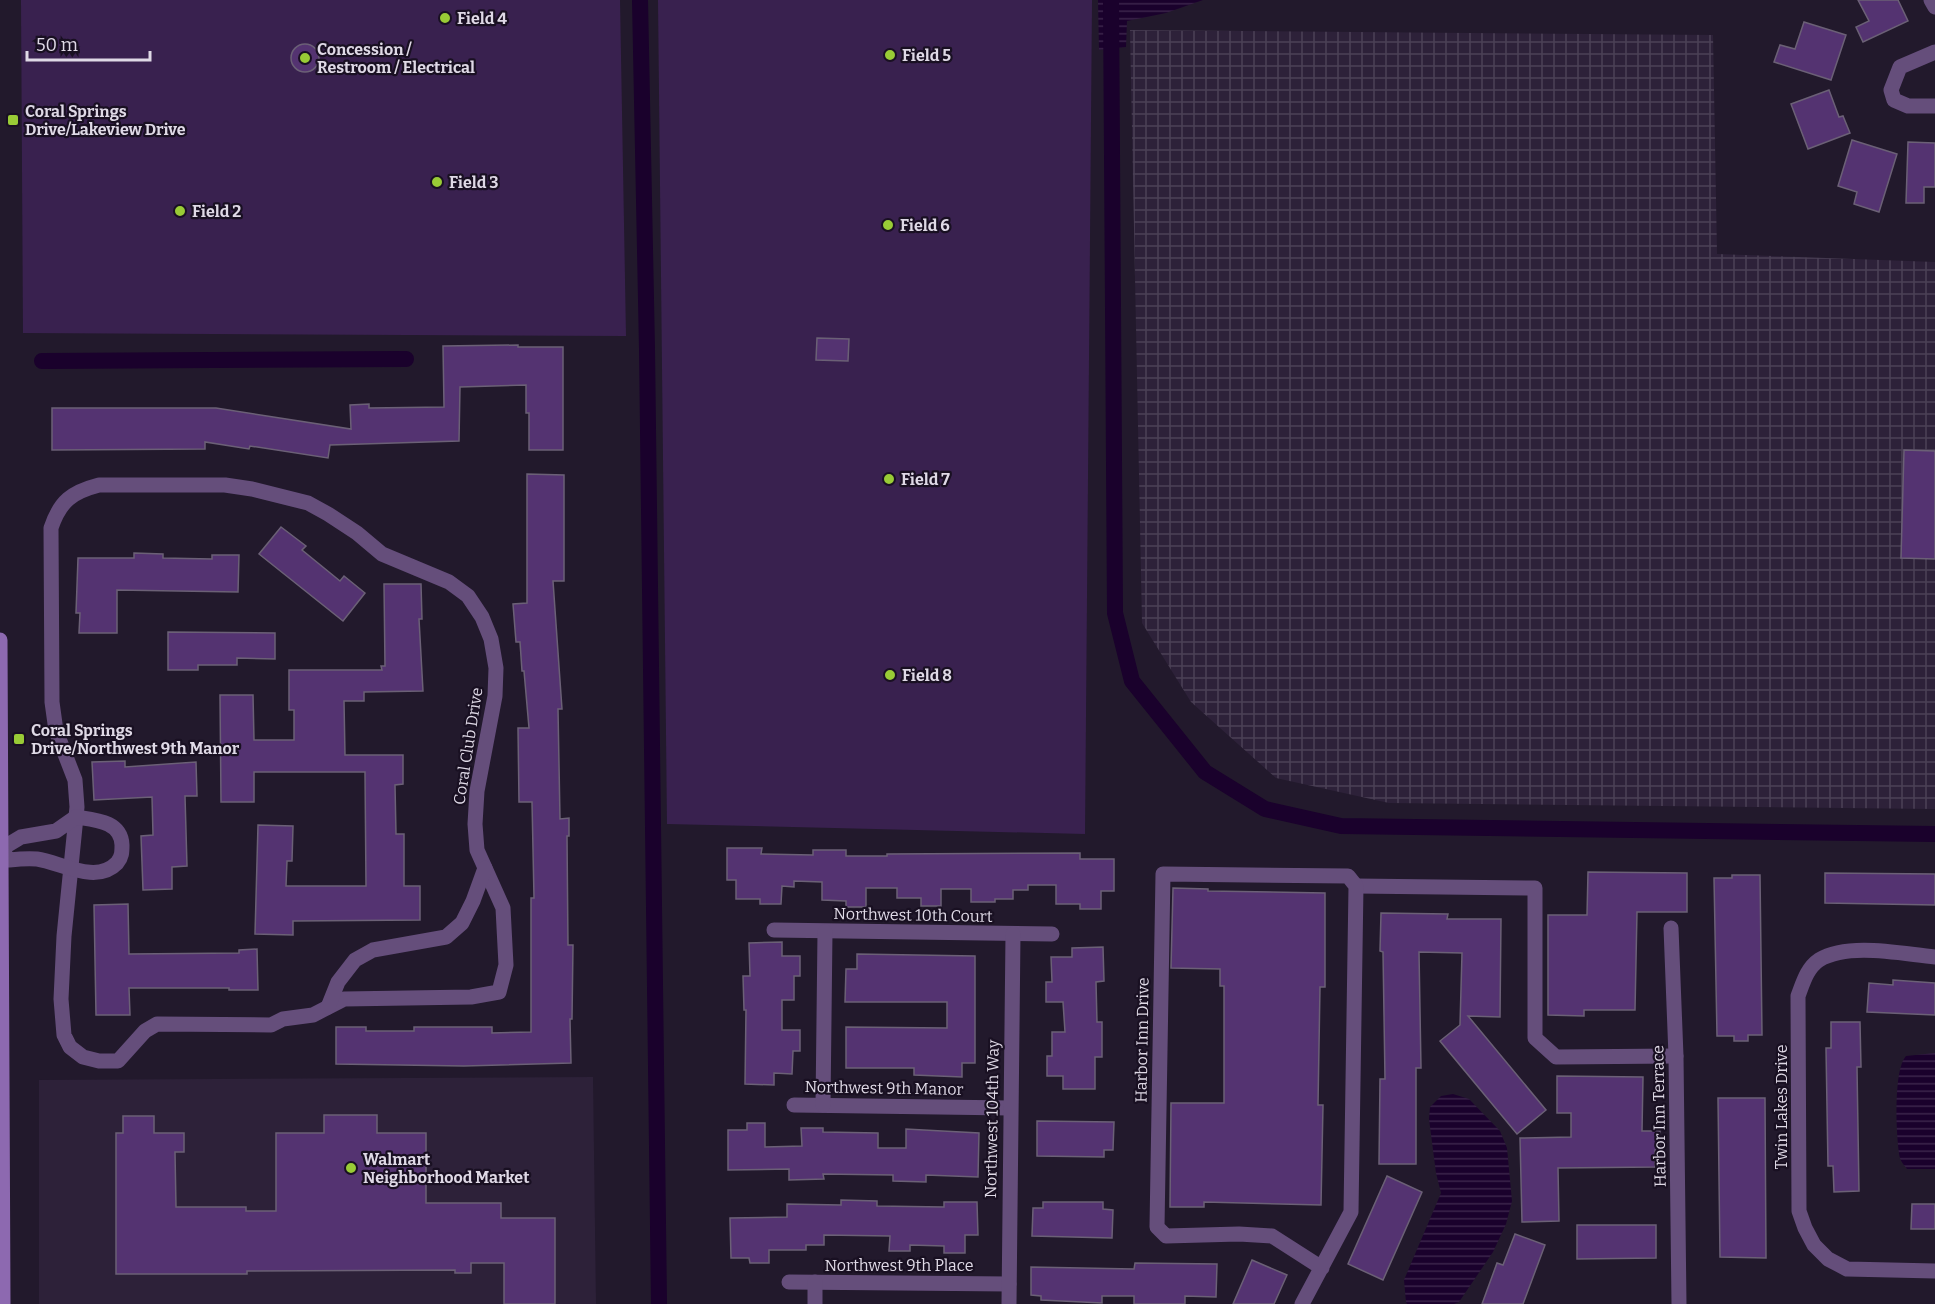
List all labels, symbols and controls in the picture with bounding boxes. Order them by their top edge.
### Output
place label: Field 4 [457,9,507,28]
marker: Field 4 [438,11,452,25]
scale bar [27,24,150,62]
text: 50 m [36,34,78,56]
place label: Concession / Restroom / Electrical [317,40,475,77]
place label: Field 5 [902,46,951,65]
marker: Field 5 [883,48,897,62]
marker: Concession / Restroom / Electrical [298,51,312,65]
place label: Coral Springs Drive/Lakeview Drive [25,102,186,139]
marker: Coral Springs Drive/Lakeview Drive [6,113,20,127]
place label: Field 3 [449,173,498,192]
marker: Field 3 [430,175,444,189]
place label: Field 2 [192,202,241,221]
marker: Field 2 [173,204,187,218]
place label: Field 6 [900,216,950,235]
marker: Field 6 [881,218,895,232]
place label: Field 7 [901,470,950,489]
marker: Field 7 [882,472,896,486]
place label: Field 8 [902,666,952,685]
marker: Field 8 [883,668,897,682]
street label: Coral Club Drive [449,686,487,806]
place label: Coral Springs Drive/Northwest 9th Manor [31,721,240,758]
marker: Coral Springs Drive/Northwest 9th Manor [12,732,26,746]
street label: Northwest 10th Court [833,904,993,926]
street label: Harbor Inn Drive [1131,977,1153,1103]
street label: Northwest 104th Way [981,1039,1003,1198]
street label: Harbor Inn Terrace [1648,1045,1670,1187]
street label: Twin Lakes Drive [1772,1045,1791,1169]
street label: Northwest 9th Manor [804,1077,964,1099]
place label: Walmart Neighborhood Market [363,1150,530,1187]
marker: Walmart Neighborhood Market [344,1161,358,1175]
street label: Northwest 9th Place [824,1256,974,1275]

